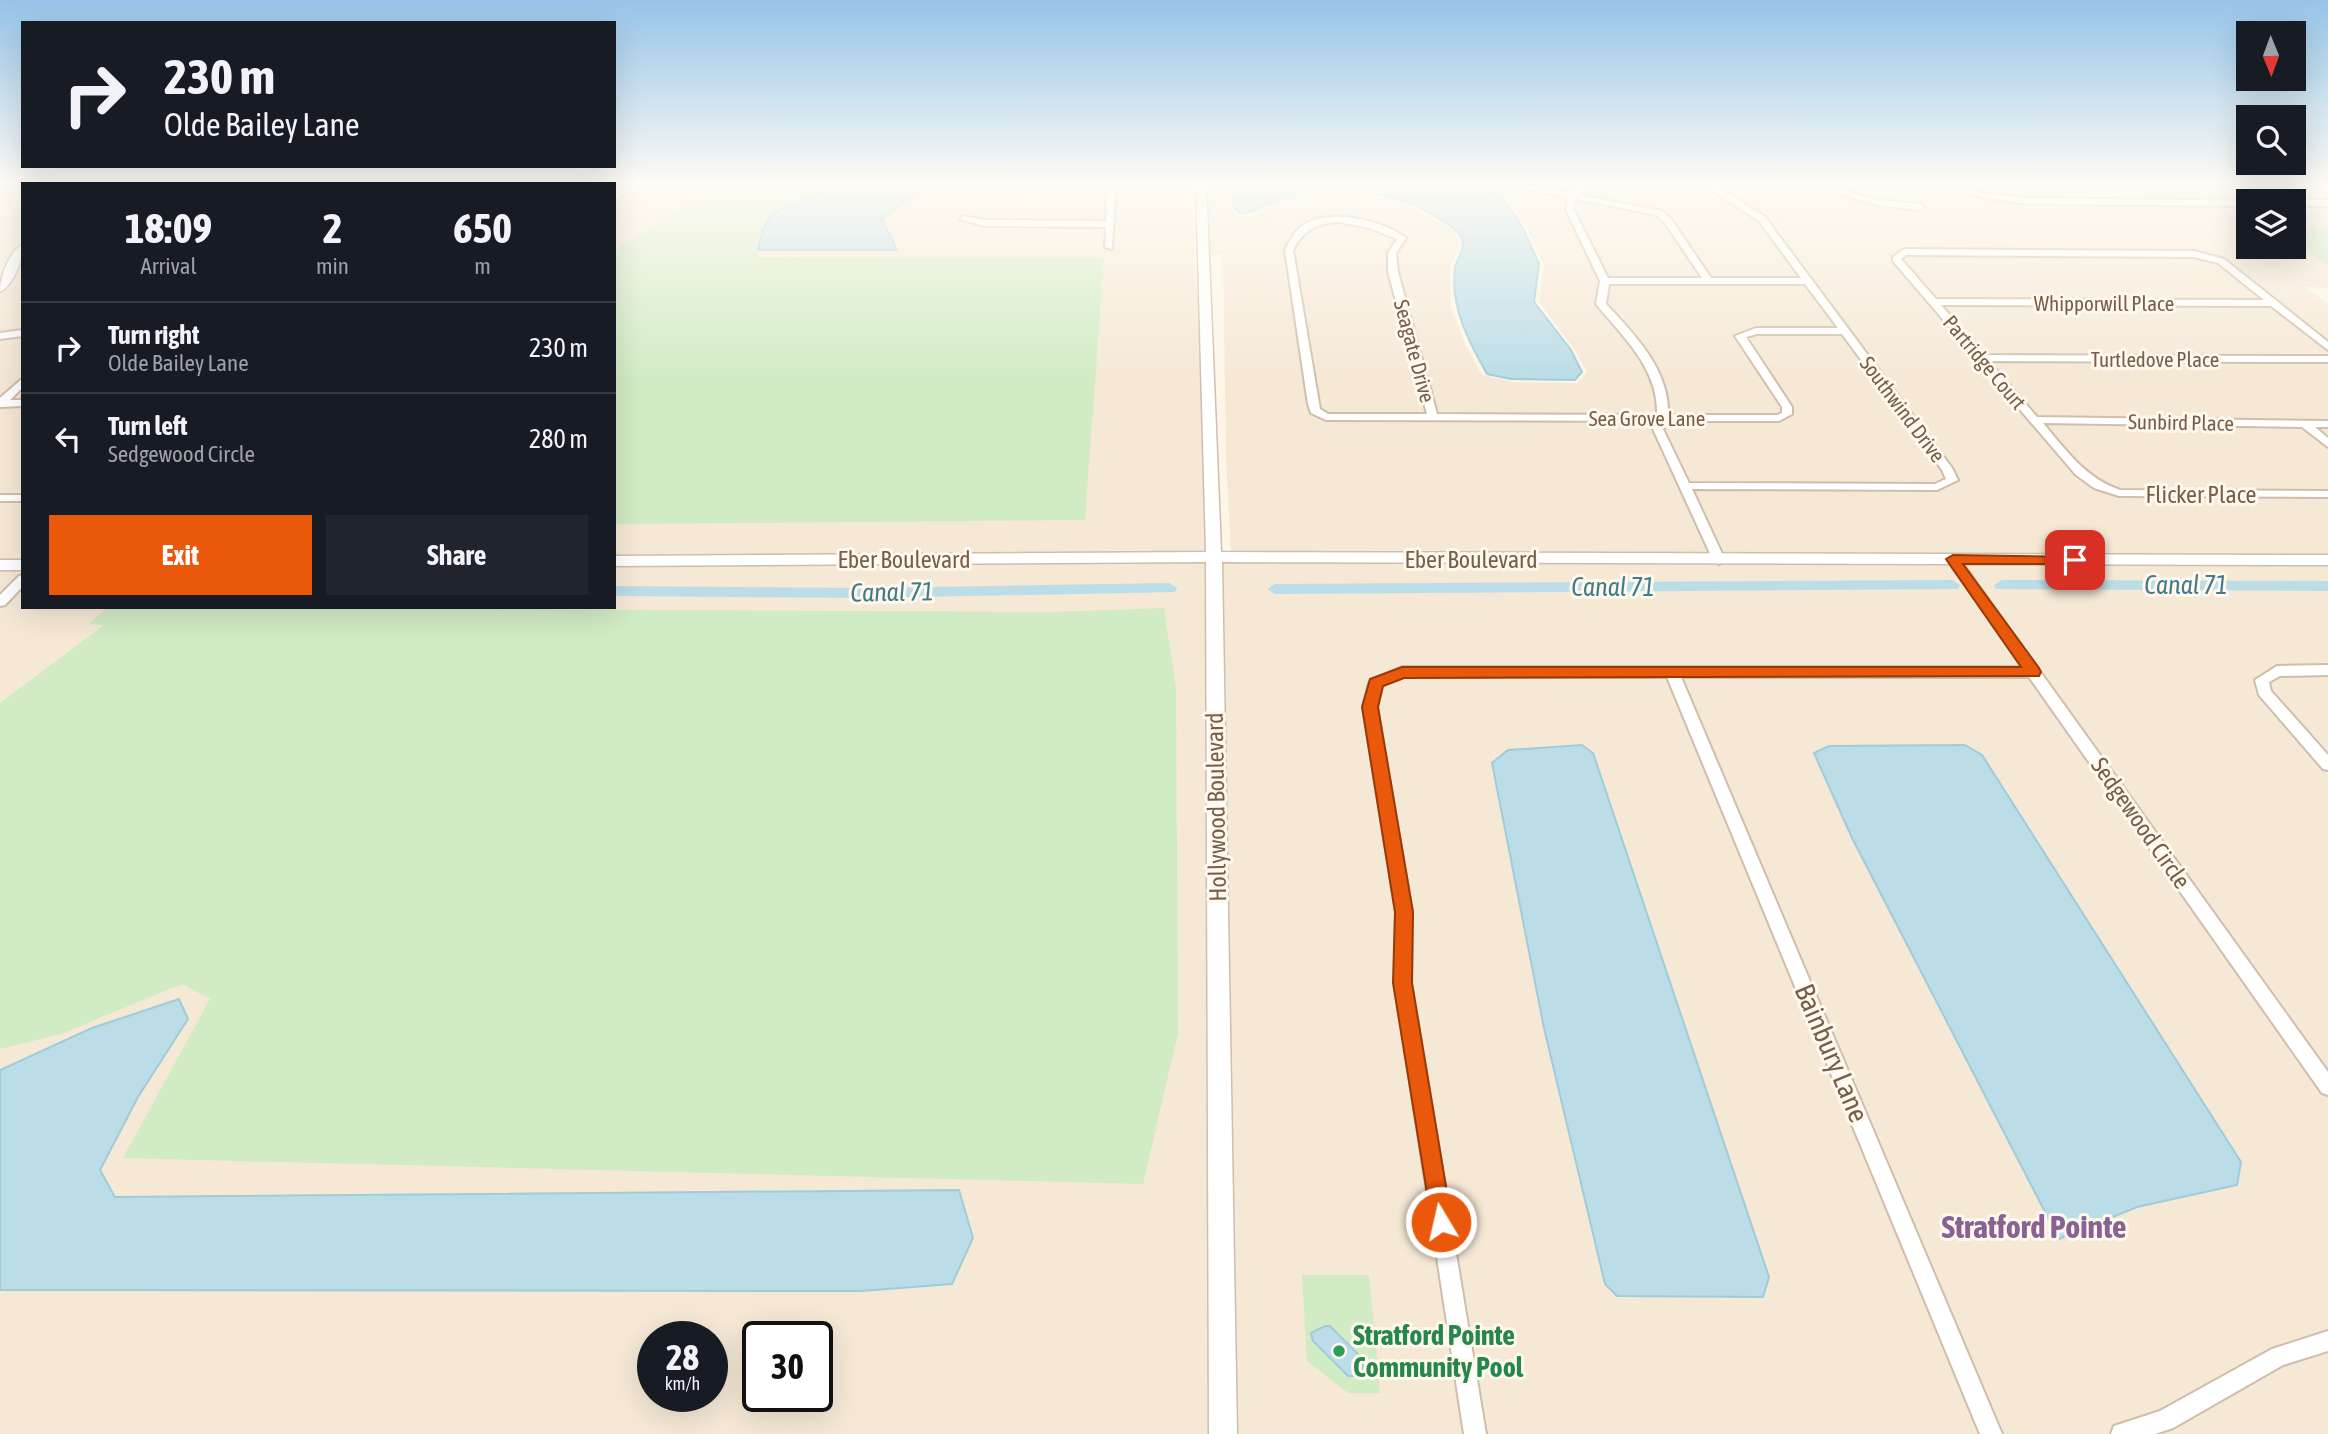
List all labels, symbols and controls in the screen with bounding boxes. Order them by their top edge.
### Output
north arrow [2236,21,2306,91]
map controls [2236,21,2306,259]
text: 230 m [164,48,275,104]
icon: right [49,49,140,140]
button: search [2236,105,2306,175]
text: Olde Bailey Lane [164,106,360,143]
button: layers [2236,189,2306,259]
text: 18:09 [125,204,212,252]
text: 2 [323,204,342,252]
text: 650 [453,204,512,252]
text: Arrival [140,253,197,279]
text: min [316,253,349,279]
text: m [474,253,491,279]
street label: Whipporwill Place [2034,291,2174,315]
street label: Seagate Drive [1390,297,1440,405]
street label: Partridge Court [1939,310,2031,414]
text: Turn right [108,320,199,350]
icon: right [49,329,87,367]
text: 230 m [529,333,588,363]
street label: Turtledove Place [2091,347,2219,371]
text: Olde Bailey Lane [108,350,249,376]
street label: Southwind Drive [1855,351,1951,467]
street label: Sea Grove Lane [1589,406,1705,430]
street label: Sunbird Place [2128,409,2234,435]
text: Turn left [108,411,188,441]
icon: left [49,420,87,458]
text: 280 m [529,424,588,454]
text: Sedgewood Circle [108,441,255,467]
street label: Flicker Place [2146,481,2256,508]
button: Exit [49,515,312,595]
button: Share [326,515,588,595]
pin [2045,530,2105,590]
icon: arrive [2056,541,2094,579]
street label: Eber Boulevard [837,546,971,573]
street label: Eber Boulevard [1404,546,1538,573]
water label: Canal 71 [2144,570,2228,600]
water label: Canal 71 [1571,572,1655,602]
water label: Canal 71 [850,576,934,608]
street label: Hollywood Boulevard [1201,712,1231,902]
street label: Sedgewood Circle [2086,752,2196,894]
street label: Bainbury Lane [1789,979,1875,1127]
position arrow [1404,1185,1478,1259]
district label: Stratford Pointe [1941,1208,2127,1245]
place label: Stratford Pointe Community Pool [1353,1319,1524,1383]
speed limit sign: 30 [742,1321,833,1412]
text: 28 [666,1337,699,1377]
marker: Stratford Pointe Community Pool [1331,1343,1347,1359]
text: km/h [665,1373,700,1394]

